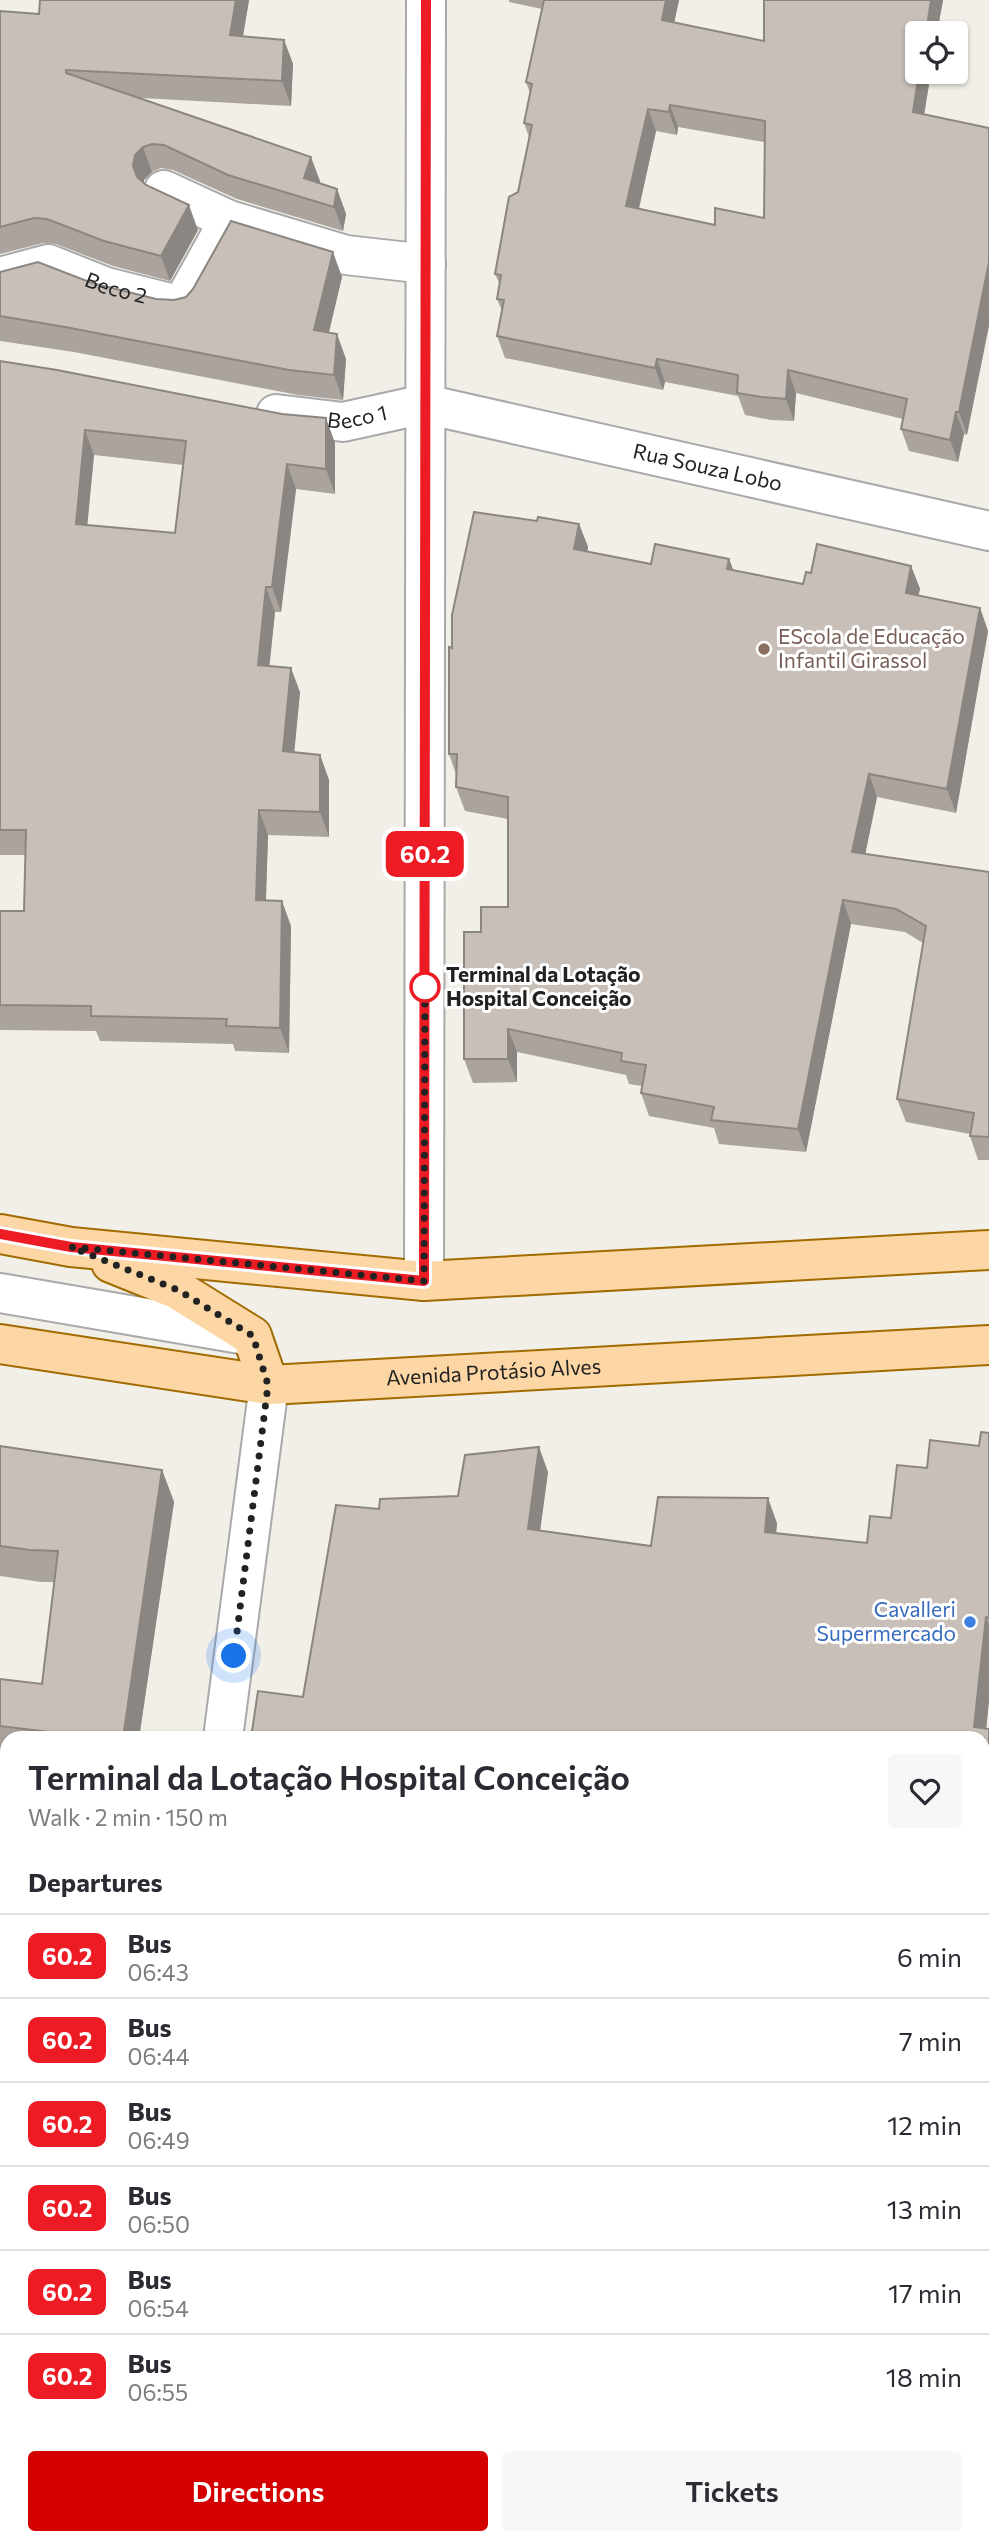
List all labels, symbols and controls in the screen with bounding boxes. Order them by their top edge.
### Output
map controls [905,21,968,84]
button: locate [905,21,968,84]
street label: Beco 2 [82,266,150,308]
street label: Beco 1 [326,399,389,433]
street label: Rua Souza Lobo [631,437,785,495]
place label: EScola de Educação Infantil Girassol [778,623,965,672]
marker: EScola de Educação Infantil Girassol [756,641,772,657]
line badge: 60.2 [376,831,474,877]
text: 60.2 [400,839,450,868]
place label: Terminal da Lotação Hospital Conceição [446,961,640,1010]
marker: Terminal da Lotação Hospital Conceição [410,972,440,1002]
street label: Avenida Protásio Alves [385,1353,602,1389]
place label: Cavalleri Supermercado [817,1596,956,1645]
marker: Cavalleri Supermercado [962,1614,978,1630]
your location [216,1638,251,1673]
button: heart [888,1754,962,1828]
text: Terminal da Lotação Hospital Conceição [28,1756,630,1797]
text: Walk · 2 min · 150 m [28,1803,228,1831]
text: Departures [28,1866,163,1897]
text: Bus [127,1927,172,1958]
text: 60.2 [42,1941,92,1970]
text: 6 min [897,1941,962,1972]
text: 06:43 [127,1958,189,1986]
text: Bus [127,2011,172,2042]
text: 60.2 [42,2025,92,2054]
text: 7 min [899,2025,962,2056]
text: 06:44 [127,2042,189,2070]
text: Bus [127,2095,172,2126]
text: 60.2 [42,2109,92,2138]
text: 12 min [887,2109,962,2140]
text: 06:49 [127,2126,190,2154]
text: Bus [127,2179,172,2210]
text: 60.2 [42,2193,92,2222]
text: 13 min [887,2193,962,2224]
text: 06:50 [127,2210,190,2238]
text: Bus [127,2263,172,2294]
text: 60.2 [42,2277,92,2306]
text: 17 min [888,2277,962,2308]
text: 06:54 [127,2294,189,2322]
text: Bus [127,2347,172,2378]
text: 60.2 [42,2361,92,2390]
text: 18 min [886,2361,962,2392]
text: 06:55 [127,2378,188,2406]
button: Directions [28,2451,488,2531]
button: Tickets [502,2451,962,2531]

